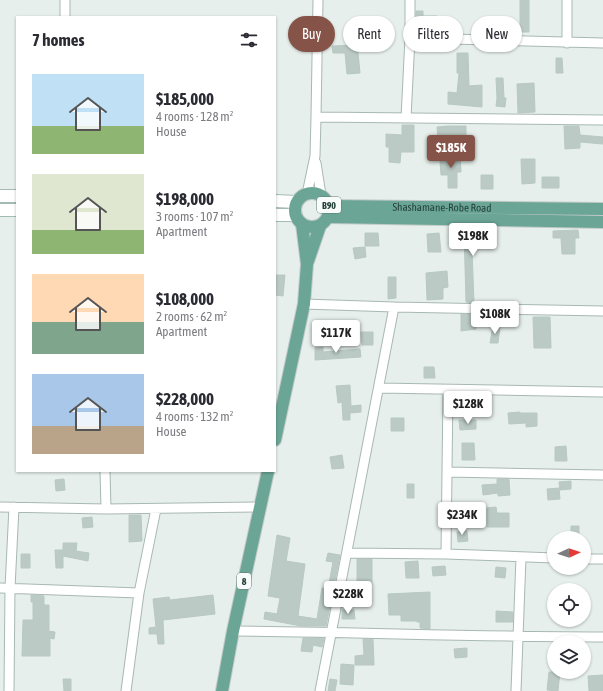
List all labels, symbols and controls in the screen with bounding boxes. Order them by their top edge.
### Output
chip: Buy [288,16,335,52]
chip: Rent [343,16,395,52]
chip: Filters [403,16,463,52]
chip: New [471,16,522,52]
icon: filters [238,29,260,51]
text: 7 homes [32,30,85,50]
text: $185,000 [156,89,214,109]
icon: home [64,90,112,138]
text: 4 rooms · 128 m² [156,109,233,124]
text: House [156,124,186,139]
pin: $185K [423,135,479,169]
text: $185K [436,140,466,155]
text: $198,000 [156,189,214,209]
icon: home [64,190,112,238]
road number: B90 [317,197,341,213]
street label: Shashamane-Robe Road [392,201,492,214]
text: 3 rooms · 107 m² [156,209,233,224]
pin: $198K [445,223,501,257]
text: Apartment [156,224,207,239]
text: $198K [458,228,488,243]
text: $108,000 [156,289,214,309]
icon: home [64,290,112,338]
pin: $108K [467,301,523,335]
text: $108K [480,306,510,321]
text: 2 rooms · 62 m² [156,309,227,324]
pin: $117K [308,320,364,354]
text: Apartment [156,324,207,339]
text: $117K [321,325,351,340]
text: $228,000 [156,389,214,409]
icon: home [64,390,112,438]
pin: $128K [440,391,496,425]
text: $128K [453,396,483,411]
text: 4 rooms · 132 m² [156,409,233,424]
text: House [156,424,186,439]
pin: $234K [434,502,490,536]
text: $234K [447,507,477,522]
north arrow [547,531,591,575]
map controls [547,531,591,679]
road number: 8 [237,573,251,589]
pin: $228K [320,581,376,615]
button: locate [547,583,591,627]
text: $228K [333,586,363,601]
button: layers [547,635,591,679]

